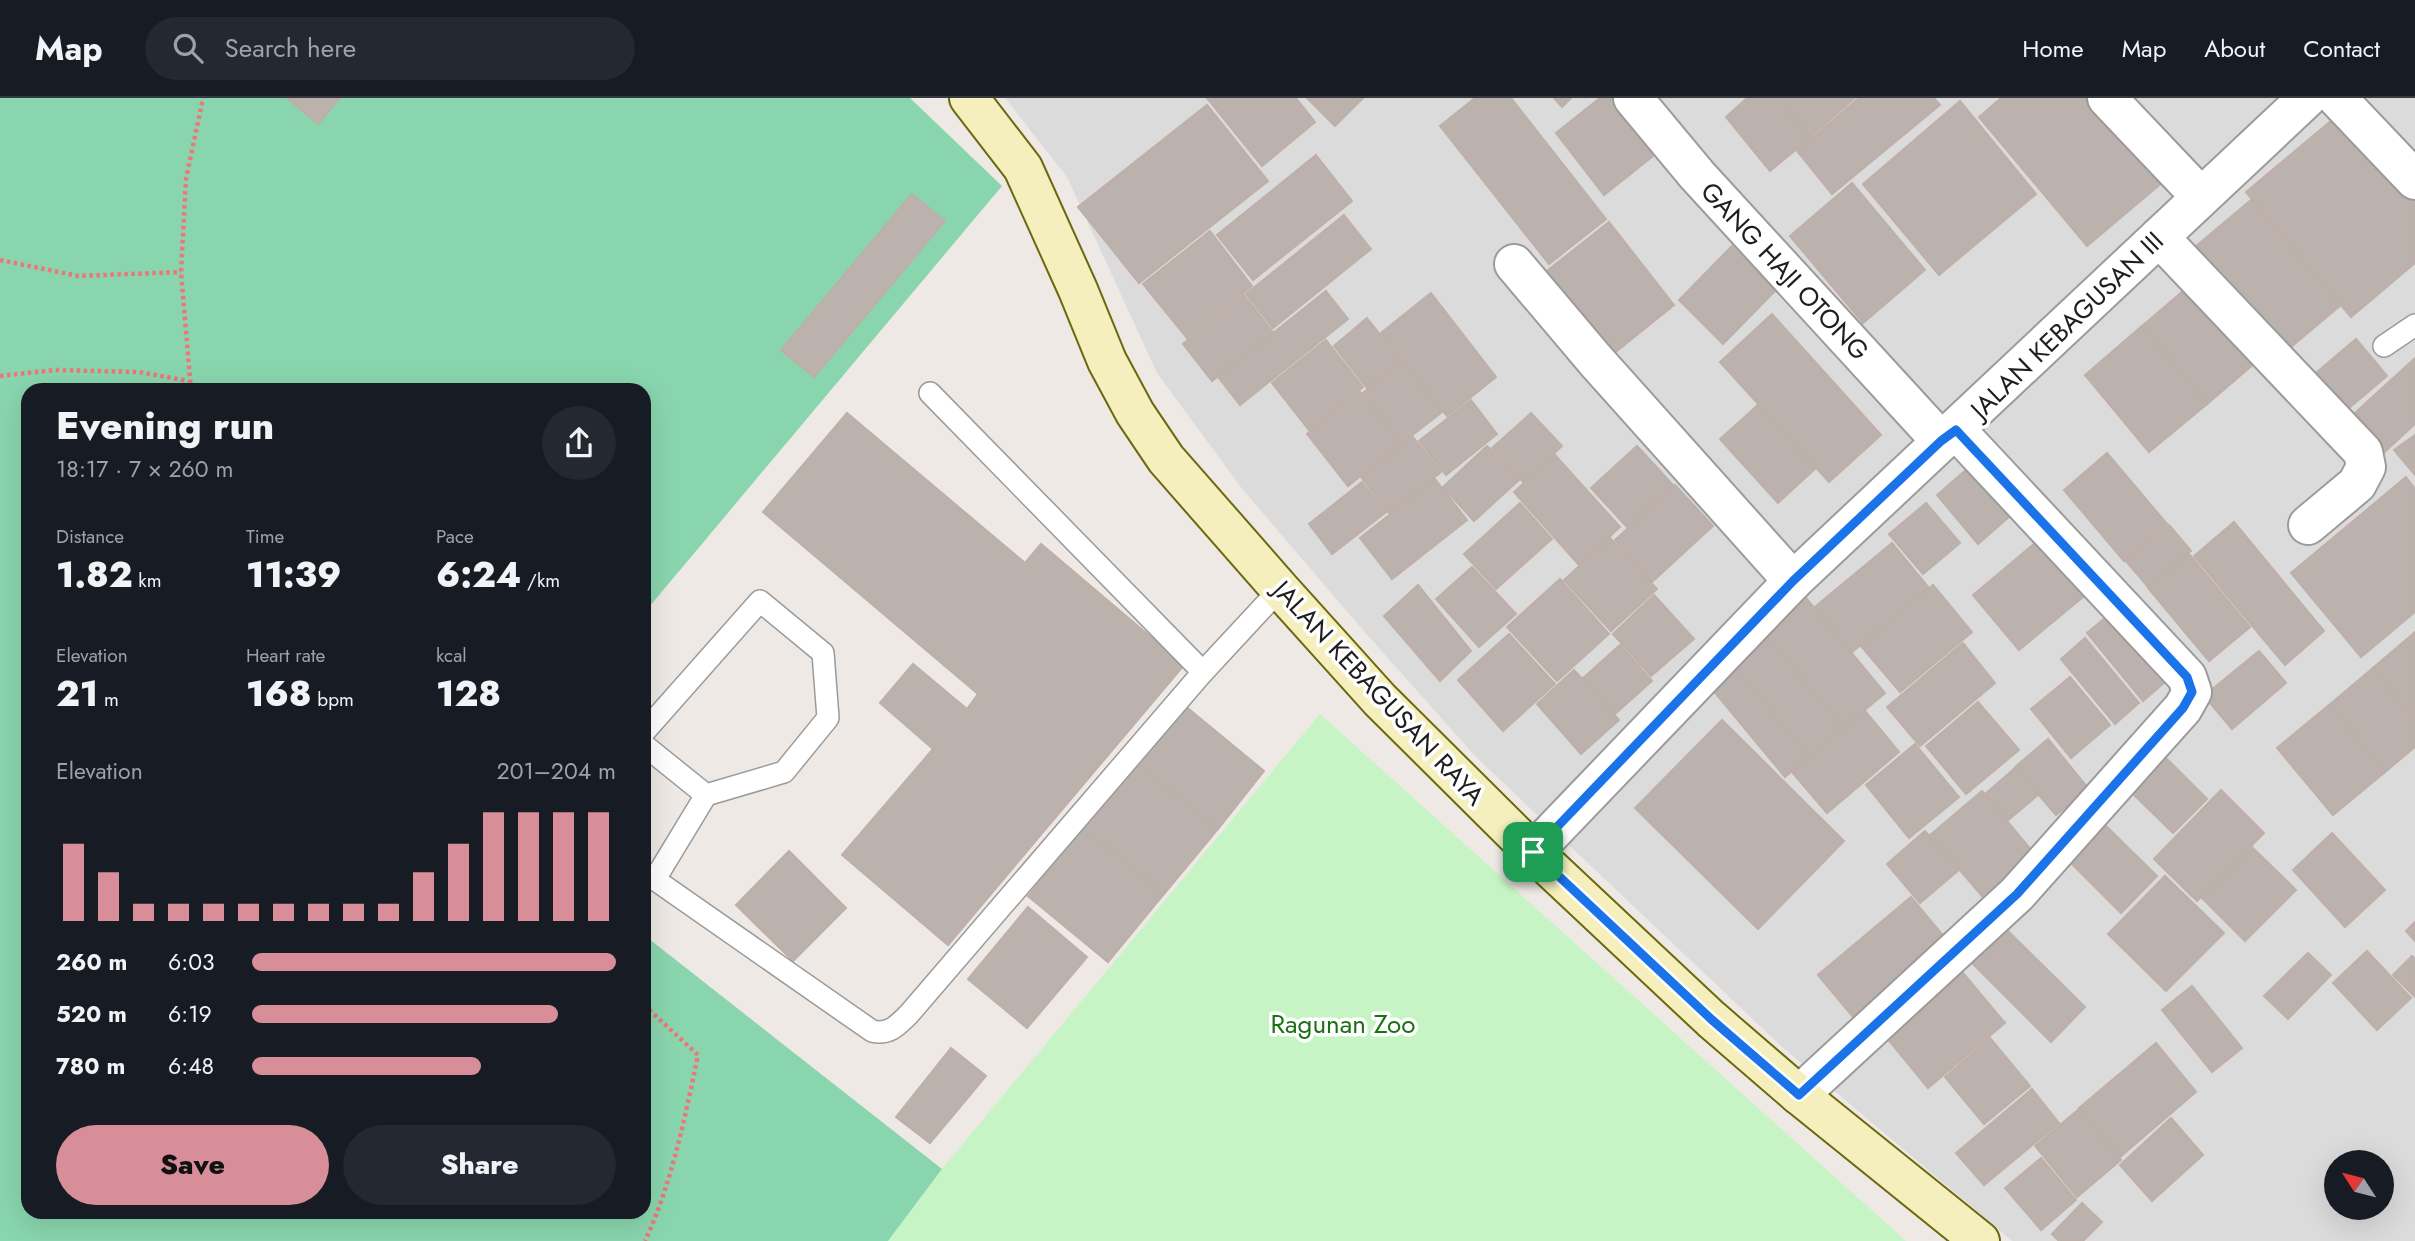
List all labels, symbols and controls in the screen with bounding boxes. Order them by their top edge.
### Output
search box [145,17,635,80]
text: Map [35,25,103,72]
icon: search [169,29,207,67]
text: Search here [225,29,356,67]
text: Home [2022,31,2084,66]
text: Map [2122,31,2166,66]
text: About [2204,31,2265,66]
text: Contact [2303,31,2380,66]
street label: GANG HAJI OTONG [1692,173,1878,369]
street label: JALAN KEBAGUSAN III [1960,223,2172,429]
text: Evening run [56,398,274,453]
button: share [542,406,616,480]
text: 18:17 · 7 × 260 m [56,452,234,486]
text: Distance [56,523,124,550]
text: Time [246,523,284,550]
text: Pace [436,523,474,550]
text: 1.82 [56,550,133,600]
text: 11:39 [246,550,341,600]
text: 6:24 [436,550,521,600]
text: km [133,567,162,594]
text: /km [521,567,560,594]
street label: JALAN KEBAGUSAN RAYA [1262,570,1494,815]
text: Elevation [56,642,128,669]
text: Heart rate [246,642,325,669]
text: kcal [436,642,467,669]
text: 21 [56,669,98,719]
text: 168 [246,669,312,719]
text: 128 [436,669,501,719]
text: m [98,686,119,713]
text: bpm [312,686,354,713]
text: Elevation [56,754,143,788]
text: 201–204 m [497,754,616,788]
pin [1503,822,1563,882]
icon: arrive [1514,833,1552,871]
text: 260 m [56,945,127,979]
text: 6:03 [168,945,215,979]
text: 520 m [56,997,127,1031]
text: 6:19 [168,997,212,1031]
park label: Ragunan Zoo [1271,1005,1415,1043]
text: 780 m [56,1049,125,1083]
text: 6:48 [168,1049,214,1083]
button: Save [56,1125,329,1205]
button: Share [343,1125,616,1205]
north arrow [2324,1150,2394,1220]
map controls [2324,1150,2394,1220]

